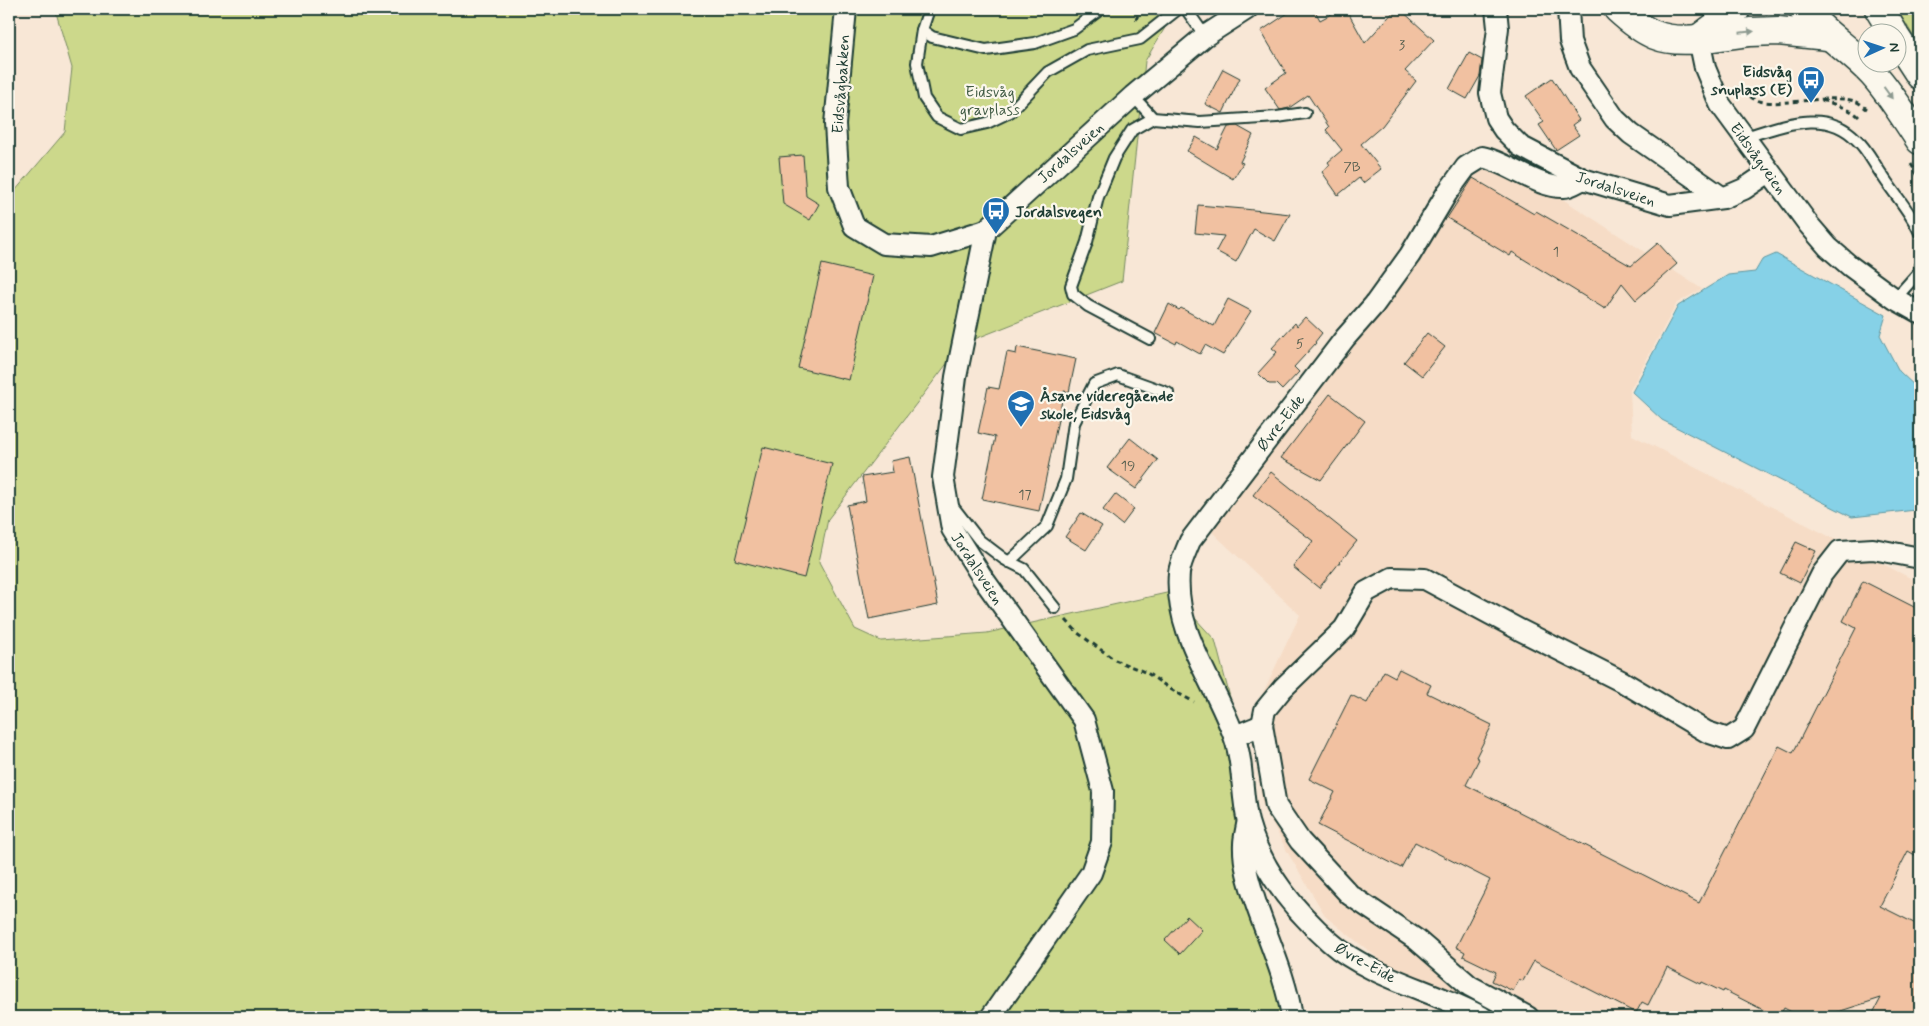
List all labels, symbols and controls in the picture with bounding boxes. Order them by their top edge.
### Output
north arrow [1856,22,1906,72]
one-way arrow [1740,28,1756,36]
street label: Eidsvågbakken [828,34,855,134]
house number: 3 [1399,36,1405,54]
text: N [1885,42,1903,53]
place label: Eidsvåg snuplass (E) [1710,62,1792,101]
bus stop icon: Eidsvåg snuplass (E) [1796,65,1826,104]
park label: Eidsvåg gravplass [960,82,1020,121]
one-way arrow [1883,87,1893,100]
street label: Jordalsveien [1033,118,1109,189]
street label: Eidsvågveien [1725,119,1791,199]
house number: 7B [1343,158,1361,176]
street label: Jordalsveien [1573,167,1658,212]
bus stop icon: Jordalsvegen [981,196,1011,235]
place label: Jordalsvegen [1015,202,1102,224]
house number: 1 [1553,243,1559,261]
house number: 5 [1296,335,1304,353]
place label: Åsane videregående skole, Eidsvåg [1039,386,1173,426]
school or university icon: Åsane videregående skole, Eidsvåg [1006,389,1036,428]
street label: Øvre-Eide [1252,390,1310,456]
house number: 19 [1121,457,1135,475]
house number: 17 [1018,486,1032,504]
street label: Jordalsveien [945,528,1008,609]
street label: Øvre-Eide [1331,938,1400,989]

